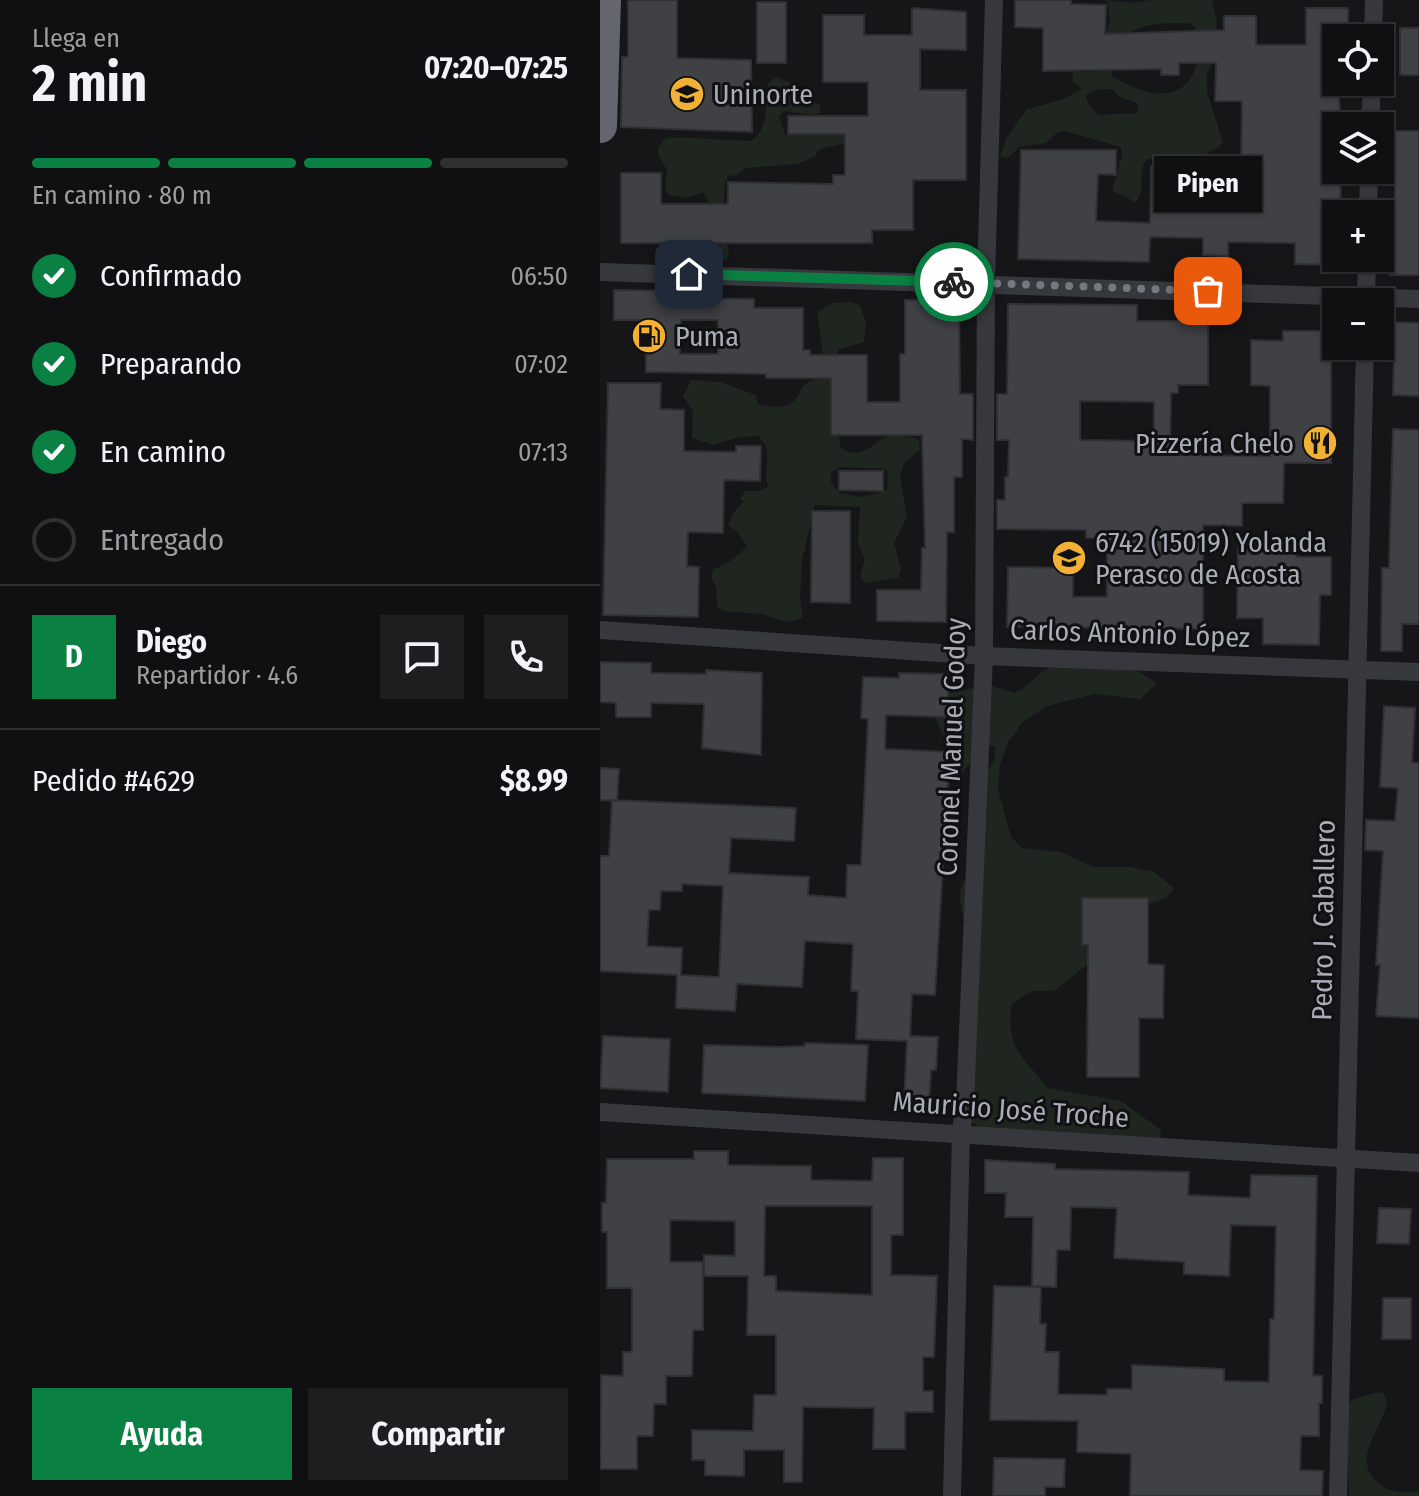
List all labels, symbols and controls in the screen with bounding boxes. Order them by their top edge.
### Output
text: Llega en [32,23,120,54]
map controls [1322,24,1394,360]
button: locate [1322,24,1394,96]
text: 07:20–07:25 [424,50,568,86]
text: 2 min [32,52,147,115]
school or university icon: Uninorte [668,75,706,113]
place label: Uninorte [713,78,813,111]
button: layers [1322,112,1394,184]
callout: Pipen [1154,155,1262,211]
text: Pipen [1177,168,1239,199]
text: En camino · 80 m [32,180,212,211]
button: + [1322,200,1394,272]
pin [655,240,723,308]
courier [914,242,994,322]
icon: home [667,252,711,296]
icon: check [32,254,76,298]
pin [1174,257,1242,325]
text: Confirmado [100,258,242,294]
icon: bike [932,260,976,304]
text: 06:50 [510,261,568,292]
icon: bag [1186,269,1230,313]
button: − [1322,288,1394,360]
fuel station icon: Puma [630,317,668,355]
place label: Puma [675,320,739,353]
icon: check [32,342,76,386]
text: Preparando [100,346,242,382]
text: 07:02 [514,349,568,380]
restaurant icon: Pizzería Chelo [1301,424,1339,462]
place label: Pizzería Chelo [1135,427,1294,460]
icon: check [32,430,76,474]
text: En camino [100,434,226,470]
text: 07:13 [518,437,568,468]
text: Entregado [100,522,224,558]
place label: 6742 (15019) Yolanda Perasco de Acosta [1095,526,1327,591]
school or university icon: 6742 (15019) Yolanda Perasco de Acosta [1050,539,1088,577]
street label: Carlos Antonio López [1009,613,1251,654]
button: chat [380,615,464,699]
button: phone [484,615,568,699]
street label: Coronel Manuel Godoy [931,617,973,877]
text: Diego [136,624,207,660]
text: D [65,639,83,675]
text: Repartidor · 4.6 [136,660,298,691]
text: Pedido #4629 [32,763,195,799]
text: $8.99 [500,763,568,799]
street label: Pedro J. Caballero [1305,819,1342,1021]
street label: Mauricio José Troche [892,1085,1130,1134]
button: Ayuda [32,1388,292,1480]
button: Compartir [308,1388,568,1480]

